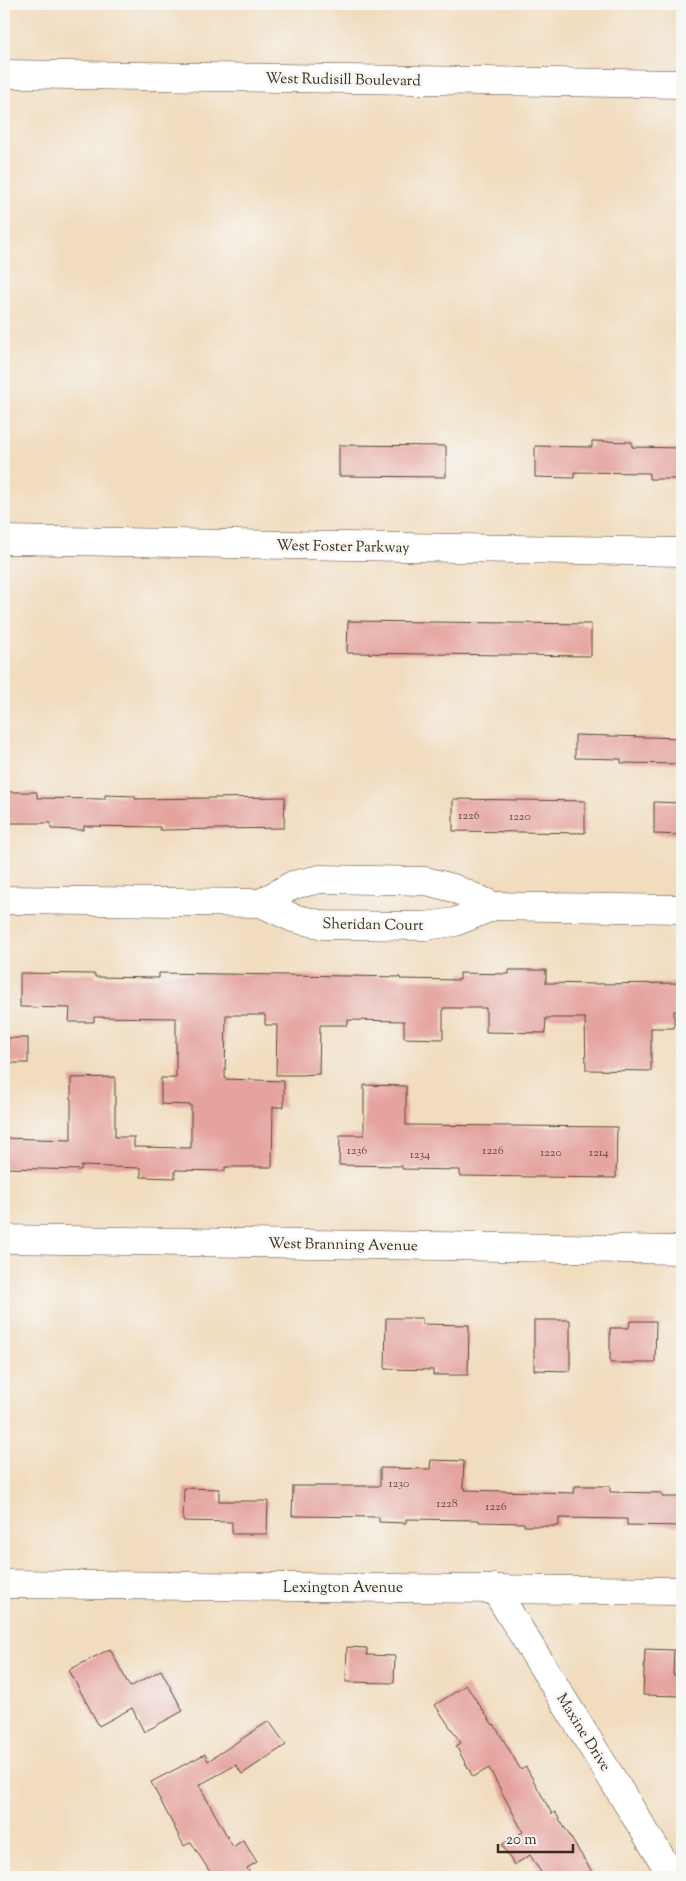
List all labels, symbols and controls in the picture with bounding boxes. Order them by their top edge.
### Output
street label: West Rudisill Boulevard [265,69,421,92]
street label: West Foster Parkway [276,536,410,559]
house number: 1226 [458,807,480,825]
house number: 1220 [509,808,531,826]
street label: Sheridan Court [322,914,424,937]
house number: 1236 [347,1142,367,1160]
house number: 1226 [482,1142,504,1160]
house number: 1220 [540,1144,562,1162]
house number: 1214 [589,1144,609,1162]
house number: 1234 [410,1146,430,1164]
street label: West Branning Avenue [268,1234,418,1257]
house number: 1230 [389,1475,409,1493]
house number: 1228 [436,1495,458,1513]
house number: 1226 [485,1498,507,1516]
street label: Lexington Avenue [283,1578,403,1599]
street label: Maxine Drive [550,1690,615,1776]
scale bar [498,1821,574,1853]
text: 20 m [506,1830,537,1851]

